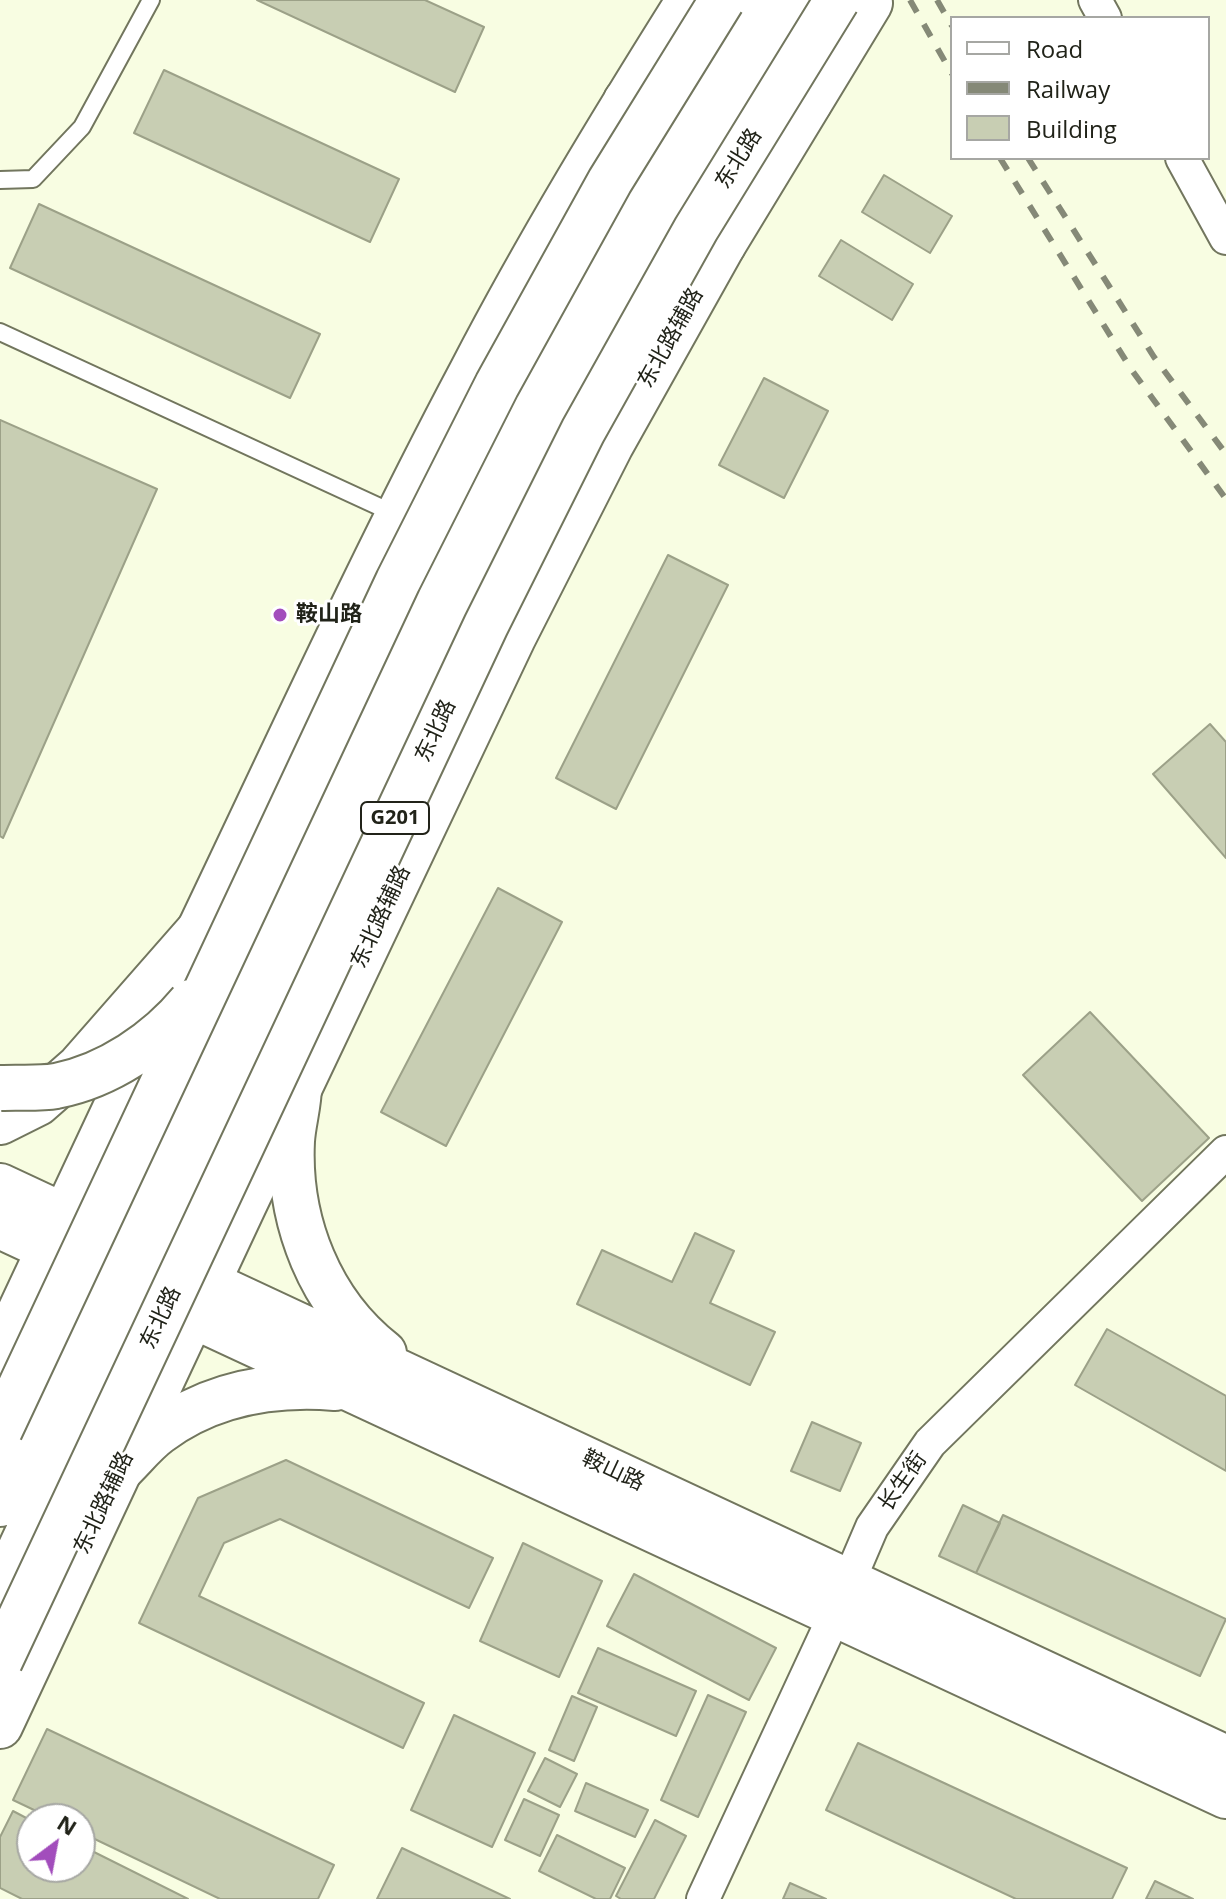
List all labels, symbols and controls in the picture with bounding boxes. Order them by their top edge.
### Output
legend [950,16,1210,160]
text: Road [1026,32,1083,65]
text: Railway [1026,72,1110,105]
text: Building [1026,112,1117,145]
street label: 东北路 [710,124,768,194]
street label: 东北路辅路 [633,283,709,393]
place label: 鞍山路 [296,602,362,628]
marker: 鞍山路 [271,606,289,624]
street label: 东北路 [410,696,462,766]
road number: G201 [361,802,429,834]
street label: 东北路辅路 [346,862,416,972]
street label: 东北路 [135,1283,187,1353]
street label: 鞍山路 [578,1445,648,1497]
street label: 长生街 [873,1447,933,1517]
street label: 东北路辅路 [69,1448,139,1558]
north arrow [16,1803,96,1883]
text: N [52,1807,83,1842]

